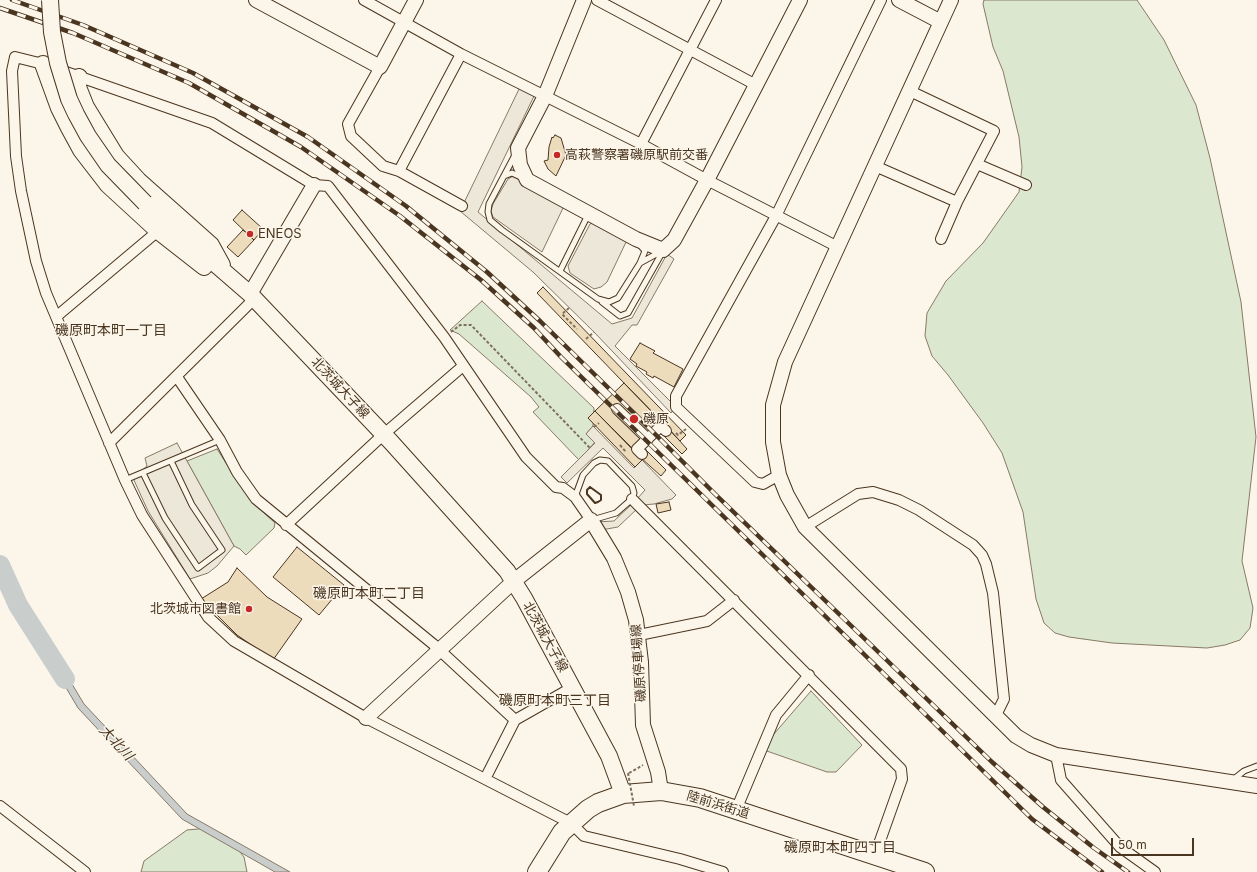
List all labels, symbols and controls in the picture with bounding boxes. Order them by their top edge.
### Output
place label: 高萩警察署磯原駅前交番 [565,147,708,163]
marker: 高萩警察署磯原駅前交番 [552,150,562,160]
place label: ENEOS [258,226,302,242]
marker: ENEOS [245,229,255,239]
district label: 磯原町本町一丁目 [55,323,167,339]
street label: 北茨城大子線 [308,354,372,422]
place label: 磯原 [643,411,669,427]
marker: 磯原 [628,413,640,425]
district label: 磯原町本町二丁目 [313,586,425,602]
street label: 北茨城大子線 [519,599,571,675]
place label: 北茨城市図書館 [150,601,241,617]
marker: 北茨城市図書館 [244,604,254,614]
street label: 磯原停車場線 [628,624,650,702]
district label: 磯原町本町三丁目 [499,693,611,709]
water label: 大北川 [96,722,136,764]
street label: 陸前浜街道 [685,788,751,822]
scale bar [1113,830,1196,856]
text: 50 m [1118,837,1147,852]
district label: 磯原町本町四丁目 [784,840,896,856]

